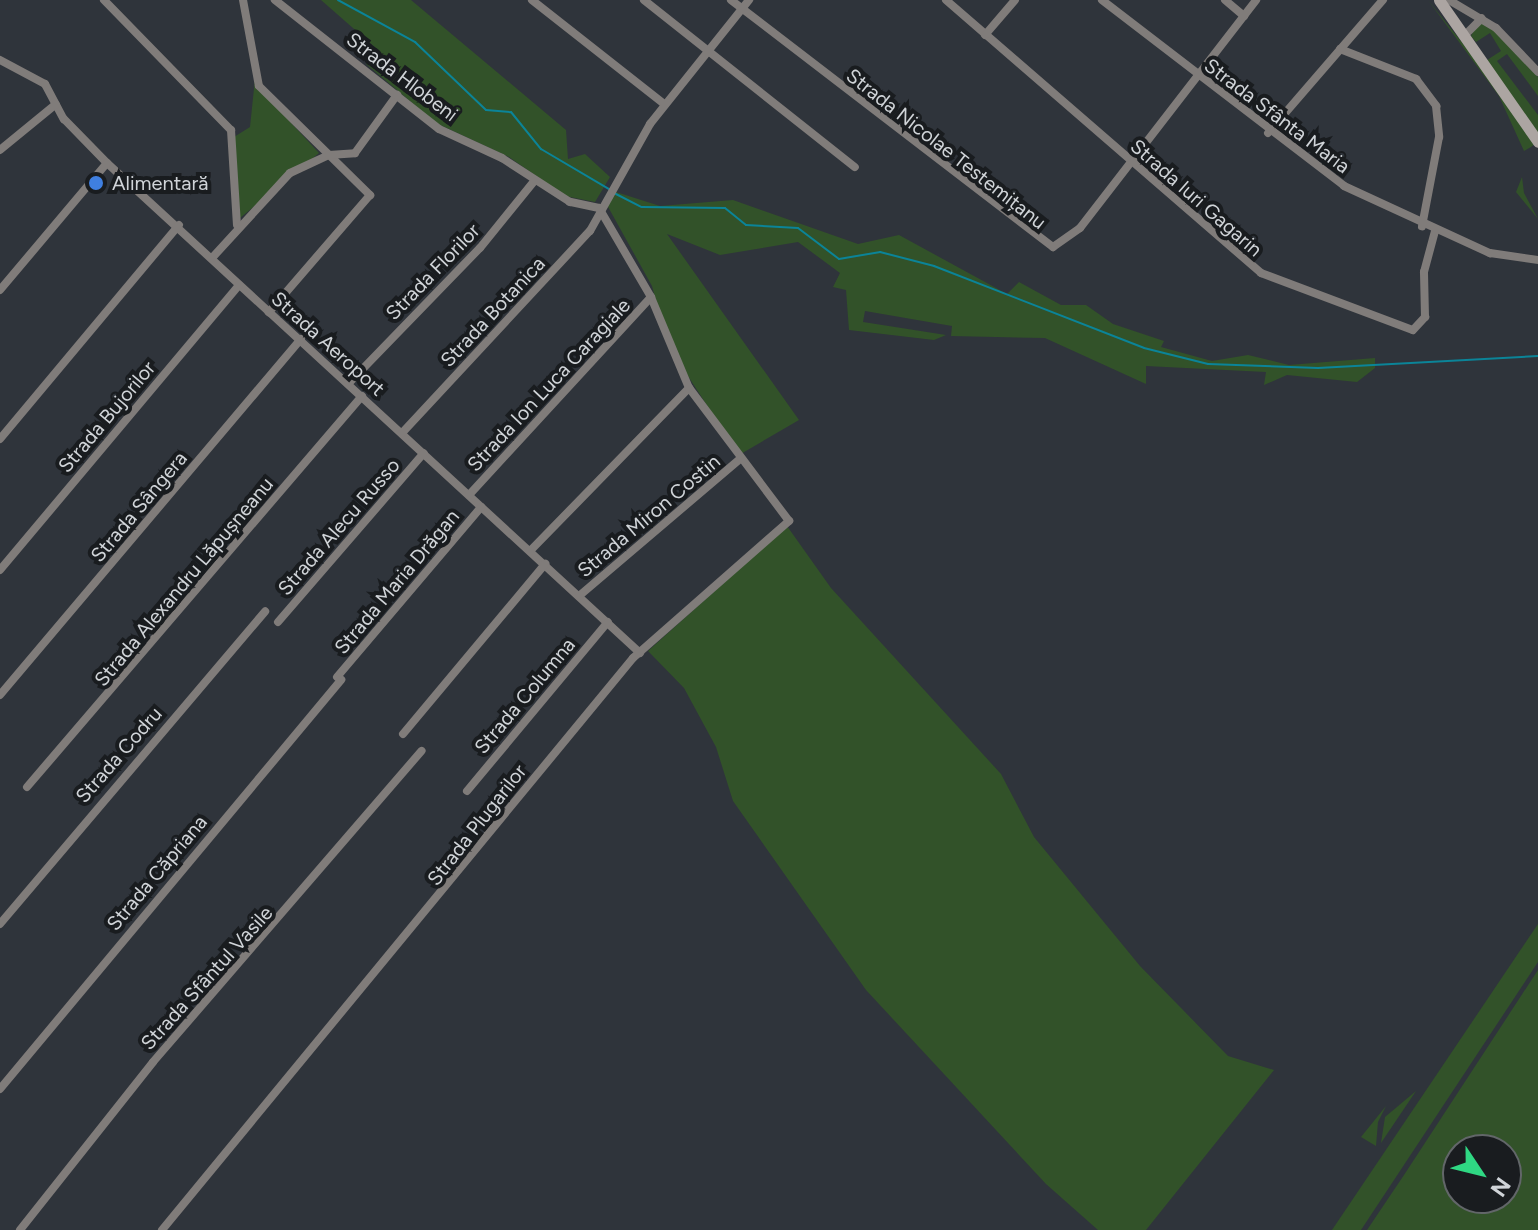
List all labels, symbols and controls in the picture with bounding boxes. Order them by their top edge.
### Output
street label: Strada Hlobeni [342,27,462,127]
street label: Strada Sfânta Maria [1200,53,1354,179]
street label: Strada Nicolae Testemițanu [841,64,1051,234]
street label: Strada Iuri Gagarin [1125,134,1267,262]
place label: Alimentară [112,171,208,195]
marker: Alimentară [87,174,105,192]
street label: Strada Florilor [381,219,485,325]
street label: Strada Botanica [436,252,550,372]
street label: Strada Aeroport [266,287,390,401]
street label: Strada Ion Luca Caragiale [463,294,635,476]
street label: Strada Bujorilor [53,356,161,478]
street label: Strada Sângera [86,447,192,567]
street label: Strada Miron Costin [573,449,725,583]
street label: Strada Alecu Russo [273,454,405,600]
street label: Strada Alexandru Lăpușneanu [90,473,278,691]
street label: Strada Maria Drăgan [330,505,464,659]
street label: Strada Columna [470,633,580,759]
street label: Strada Codru [71,702,167,808]
street label: Strada Plugarilor [422,760,532,890]
street label: Strada Căpriana [102,810,212,936]
street label: Strada Sfântul Vasile [136,901,278,1055]
north arrow [1442,1134,1522,1214]
text: N [1484,1172,1516,1202]

